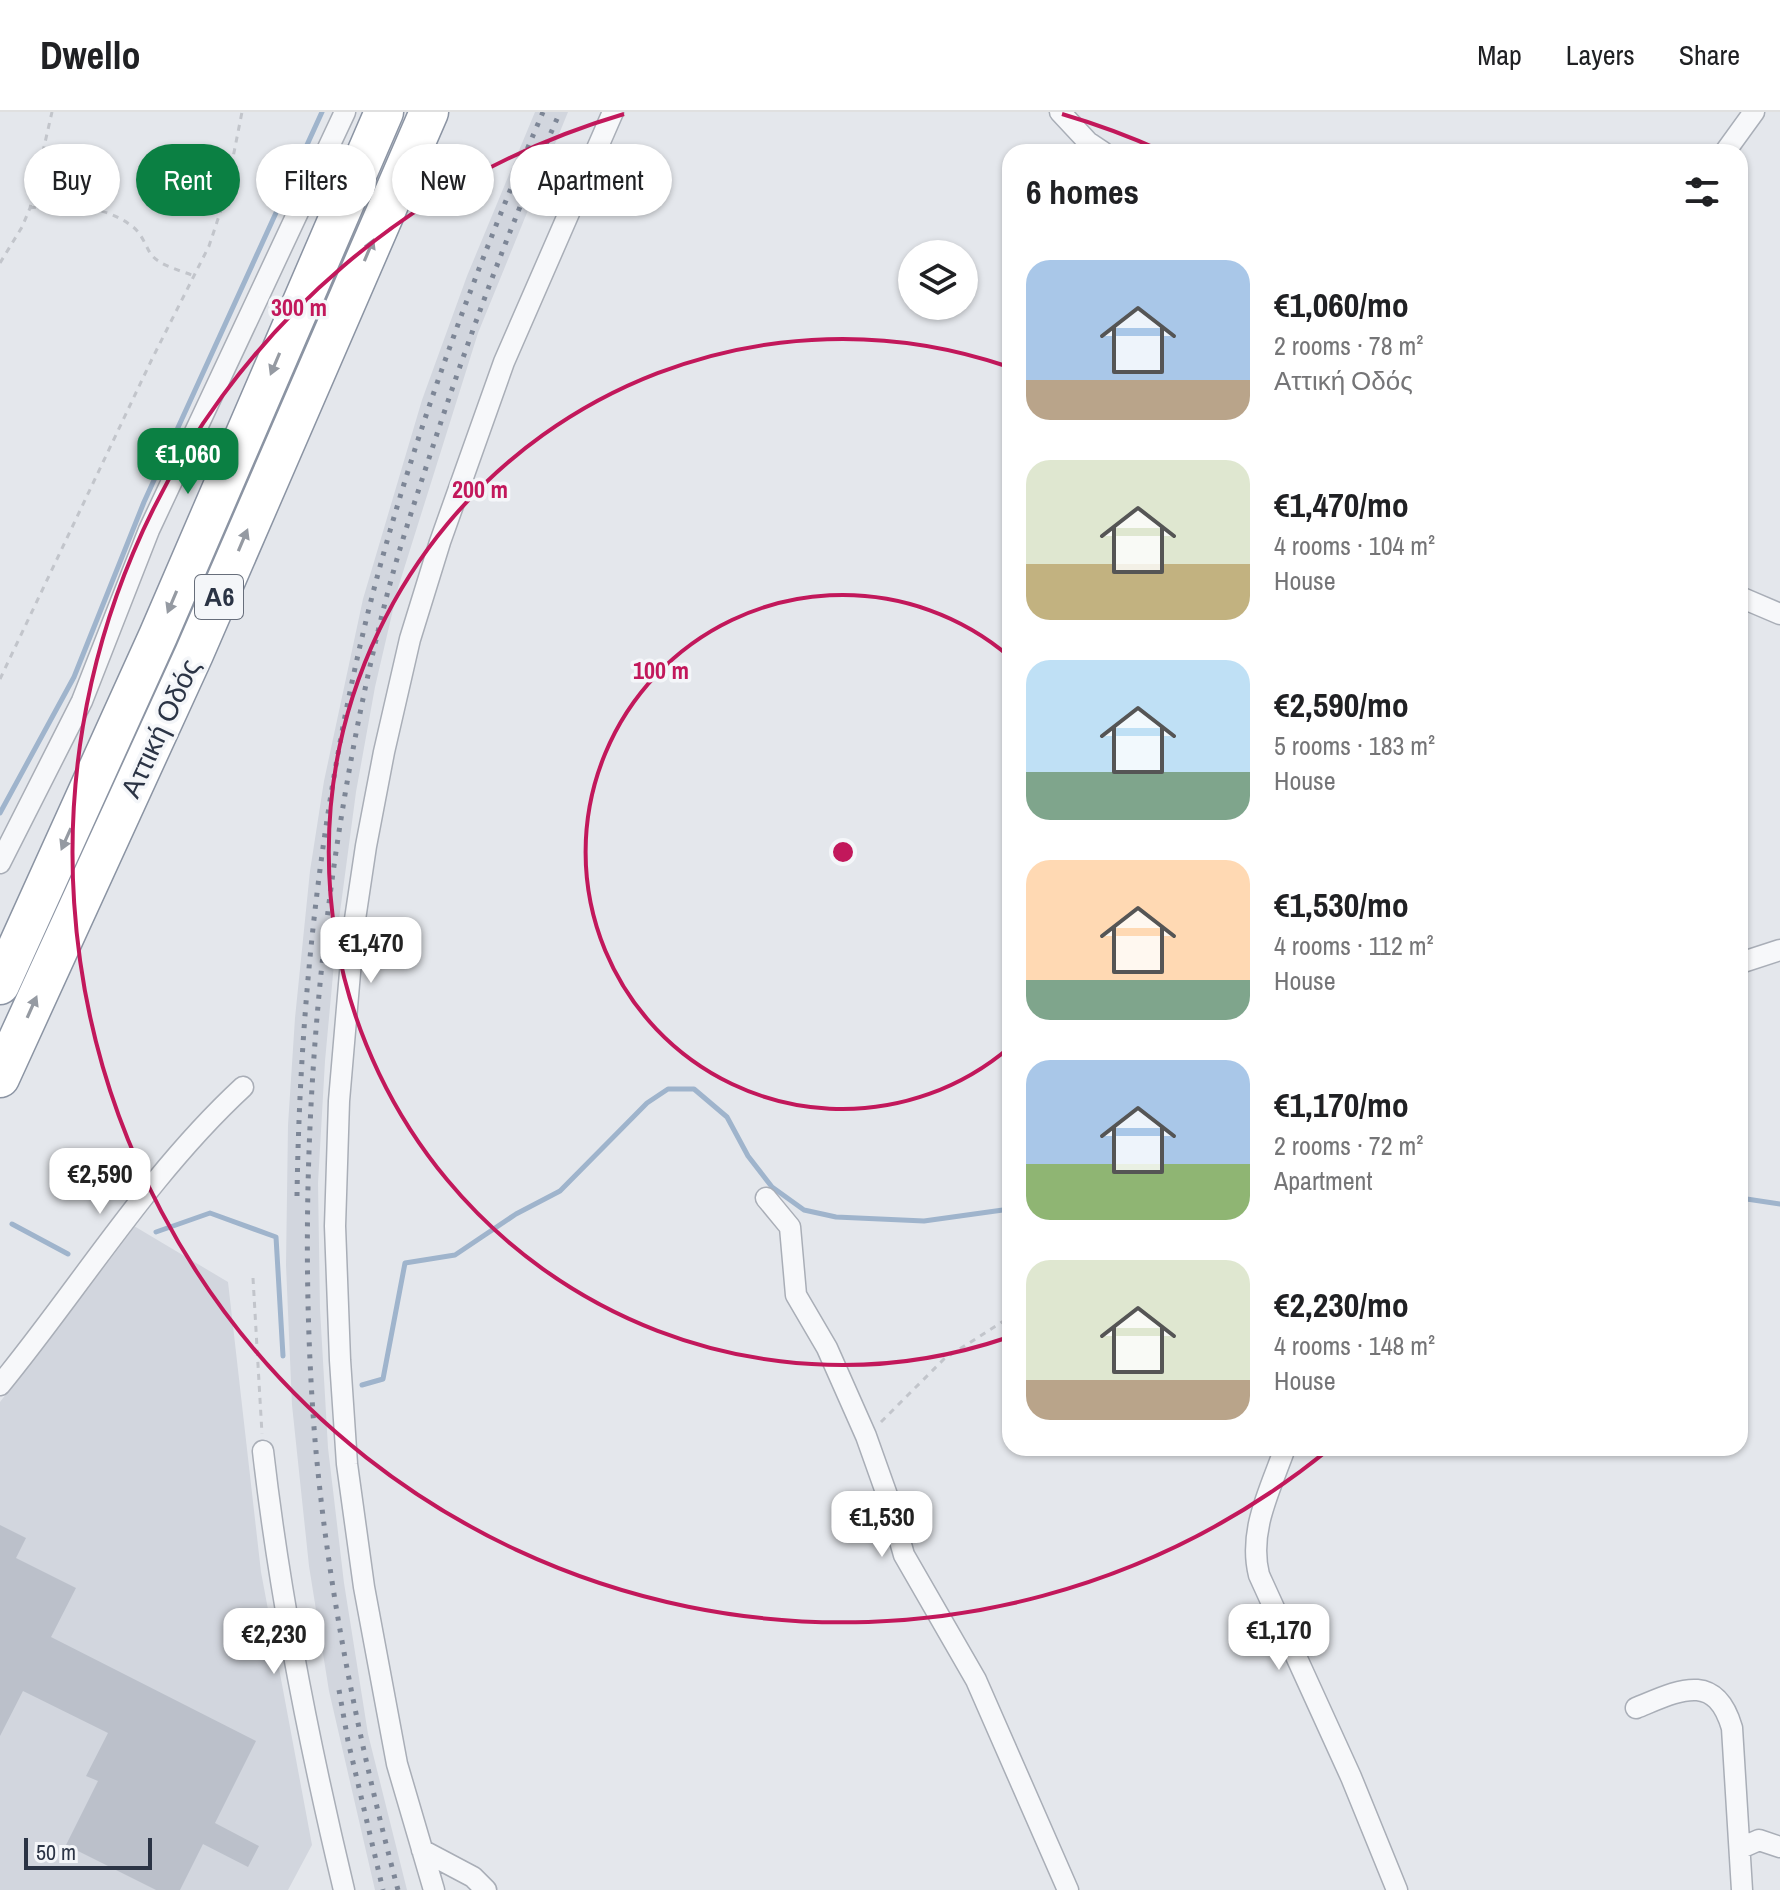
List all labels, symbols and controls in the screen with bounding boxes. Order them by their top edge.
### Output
text: Dwello [40,30,140,81]
text: Map [1477,36,1522,74]
text: Layers [1566,36,1635,74]
text: Share [1679,36,1740,74]
chip: Buy [24,144,120,216]
chip: Rent [136,144,240,216]
chip: Filters [256,144,376,216]
chip: New [392,144,494,216]
chip: Apartment [510,144,672,216]
text: 6 homes [1026,169,1139,215]
icon: filters [1680,170,1724,214]
one-way arrow [362,239,375,262]
map controls [898,240,978,320]
button: layers [898,240,978,320]
text: €1,060/mo [1274,282,1409,328]
text: 300 m [271,291,327,323]
icon: home [1090,292,1186,388]
text: 2 rooms · 78 m² [1274,328,1423,363]
one-way arrow [269,352,282,375]
text: Αττική Οδός [1274,363,1413,398]
pin: €1,060 [123,428,253,496]
text: €1,060 [155,436,221,471]
text: 200 m [452,473,508,505]
text: €1,470/mo [1274,482,1409,528]
icon: home [1090,492,1186,588]
text: 4 rooms · 104 m² [1274,528,1435,563]
one-way arrow [237,529,250,552]
text: House [1274,563,1336,598]
road number: Α6 [195,575,243,619]
one-way arrow [166,590,179,614]
street label: Αττική Οδός [111,652,209,804]
text: 100 m [633,654,689,686]
text: €2,590/mo [1274,682,1409,728]
icon: home [1090,692,1186,788]
text: 5 rooms · 183 m² [1274,728,1435,763]
text: House [1274,763,1336,798]
one-way arrow [59,828,73,851]
centre of rings [829,838,857,866]
text: €1,530/mo [1274,882,1409,928]
icon: home [1090,892,1186,988]
pin: €1,470 [306,917,436,985]
text: €1,470 [338,925,404,960]
text: 4 rooms · 112 m² [1274,928,1434,963]
text: House [1274,963,1336,998]
one-way arrow [25,995,39,1019]
text: €1,170/mo [1274,1082,1409,1128]
icon: home [1090,1092,1186,1188]
text: 2 rooms · 72 m² [1274,1128,1423,1163]
pin: €2,590 [35,1148,165,1216]
text: €2,590 [67,1156,133,1191]
text: Apartment [1274,1163,1372,1198]
text: €2,230/mo [1274,1282,1409,1328]
icon: home [1090,1292,1186,1388]
text: 4 rooms · 148 m² [1274,1328,1435,1363]
text: House [1274,1363,1336,1398]
pin: €1,530 [817,1491,947,1559]
text: €1,530 [849,1499,915,1534]
pin: €1,170 [1214,1604,1344,1672]
pin: €2,230 [209,1608,339,1676]
text: €1,170 [1246,1612,1312,1647]
text: €2,230 [241,1616,307,1651]
scale bar [24,1834,152,1870]
text: 50 m [36,1837,76,1867]

